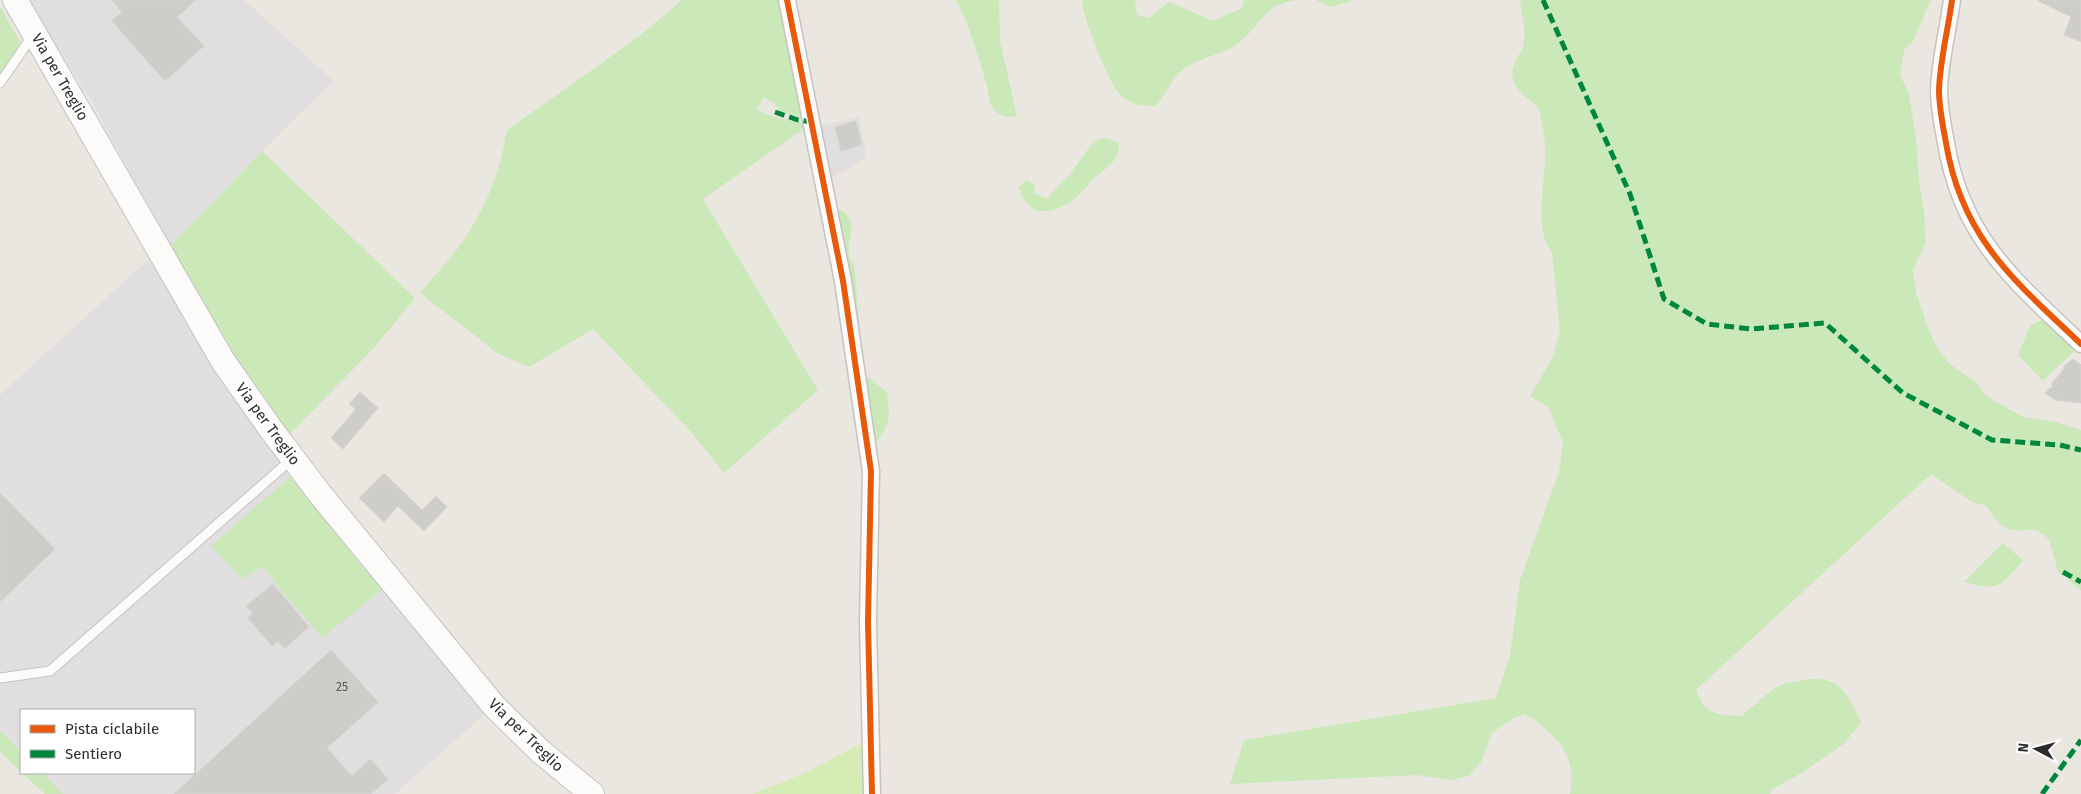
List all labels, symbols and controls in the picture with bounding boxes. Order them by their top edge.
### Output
street label: Via per Treglio [28,30,92,124]
street label: Via per Treglio [232,379,304,469]
house number: 25 [336,680,348,694]
street label: Via per Treglio [485,695,567,775]
legend [20,709,195,774]
text: Pista ciclabile [65,720,159,738]
north arrow [2011,724,2061,774]
text: N [2015,742,2033,753]
text: Sentiero [65,745,122,763]

